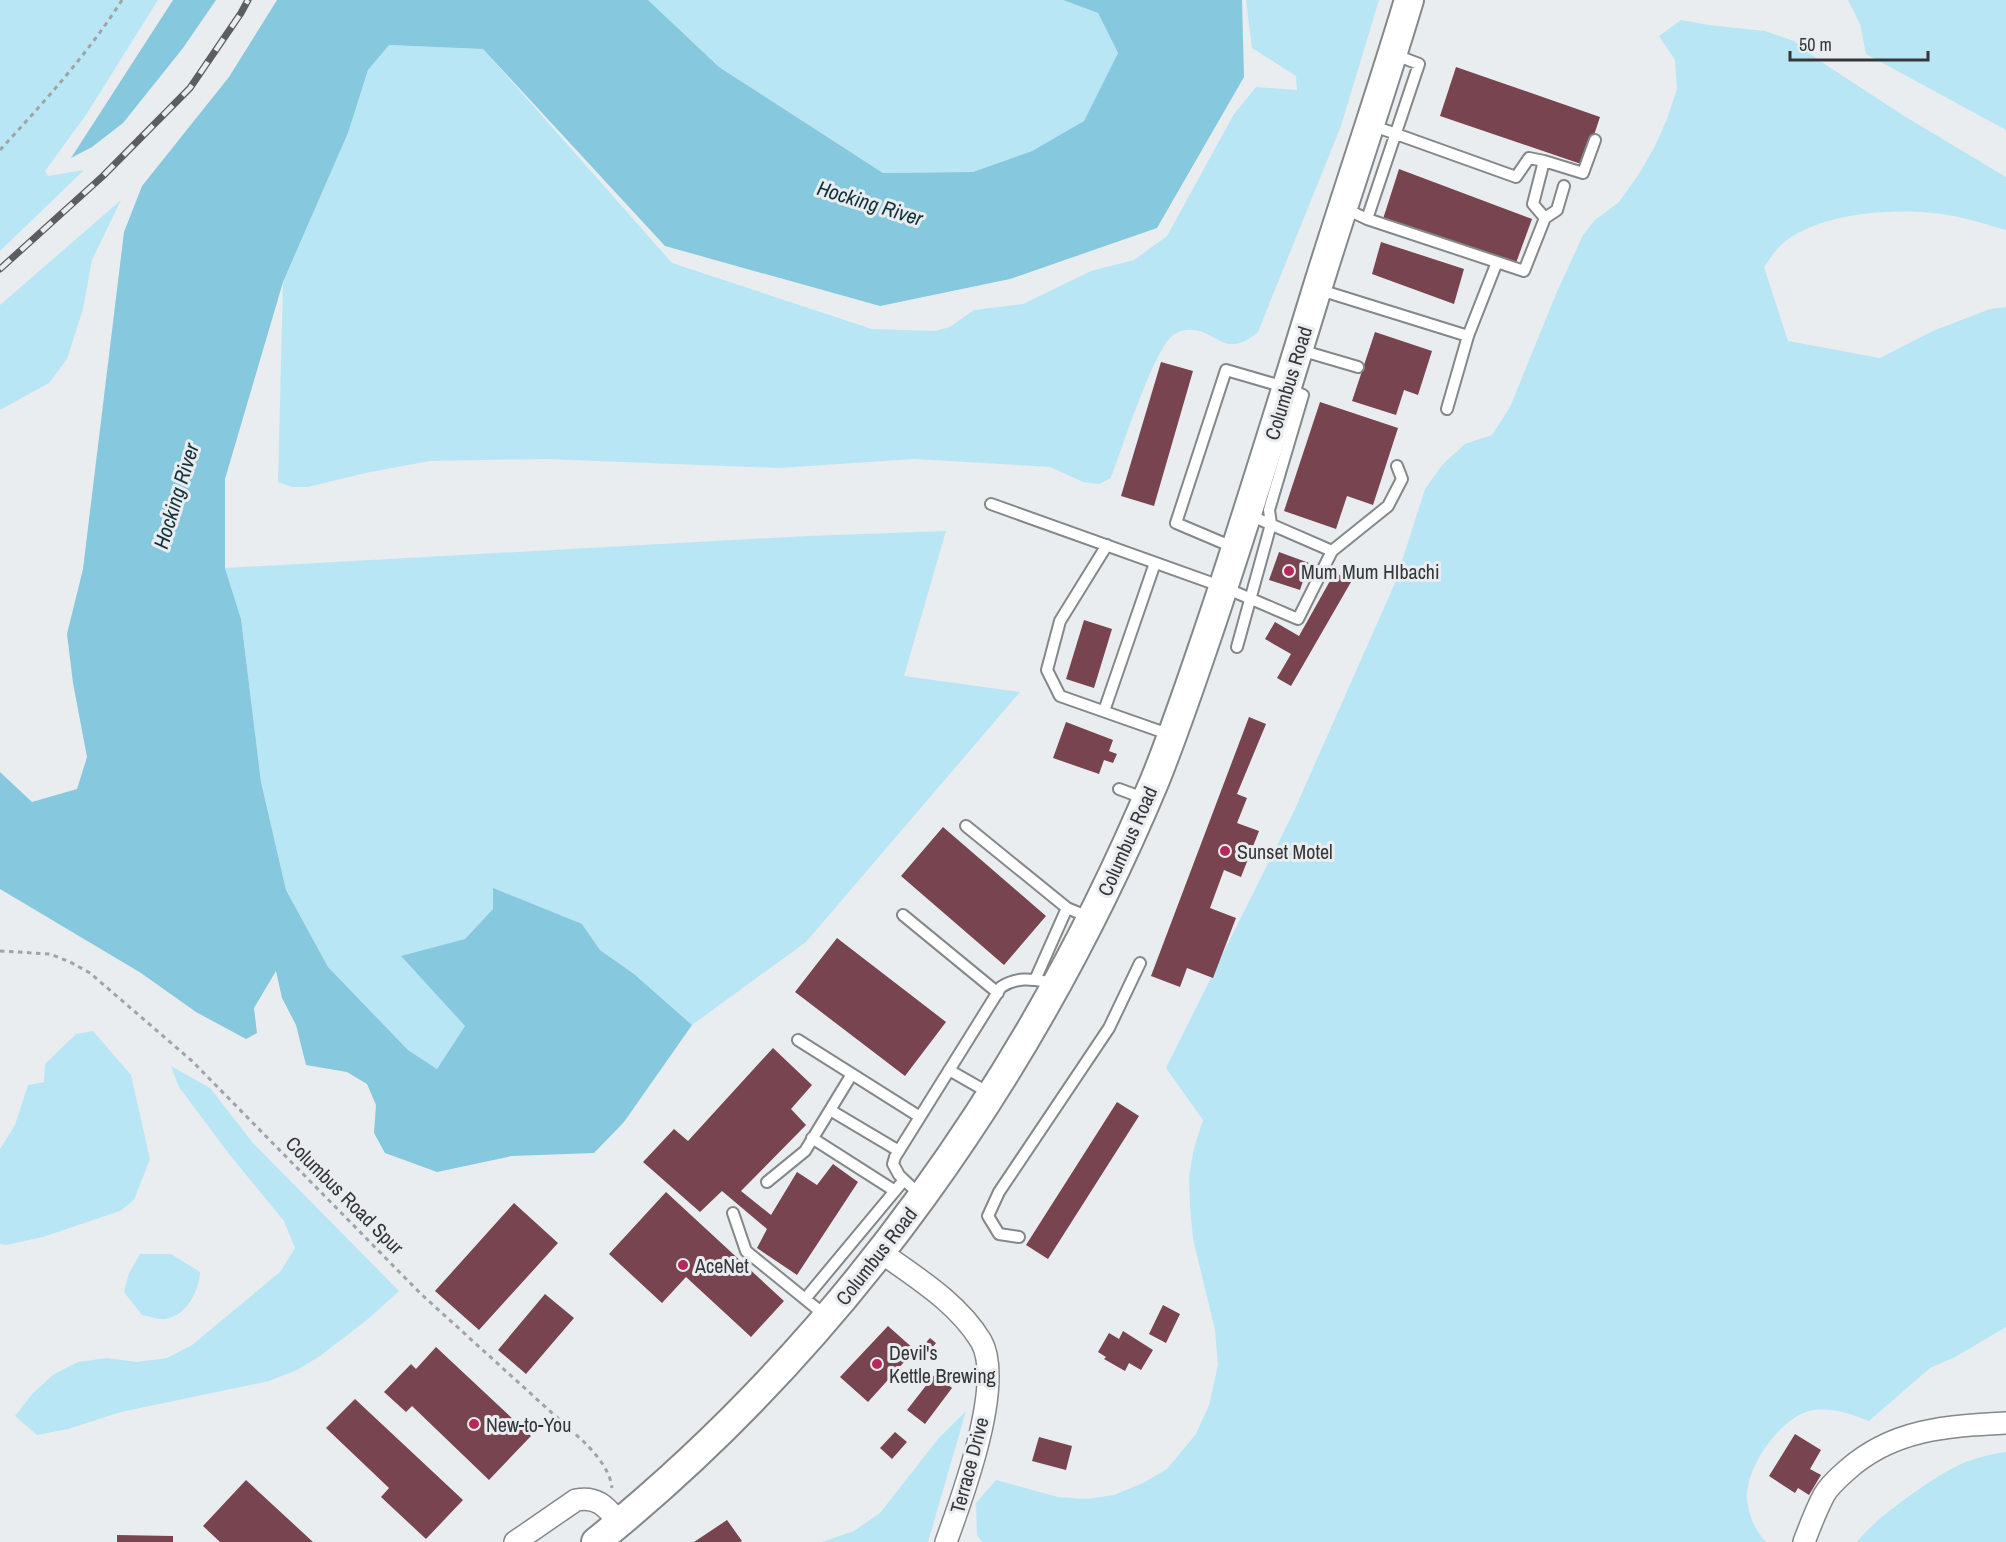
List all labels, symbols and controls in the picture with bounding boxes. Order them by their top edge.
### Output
scale bar [1790,24,1928,62]
text: 50 m [1799,32,1832,57]
water label: Hocking River [814,173,928,233]
street label: Columbus Road [1258,323,1318,443]
water label: Hocking River [146,438,206,552]
place label: Mum Mum HIbachi [1301,558,1440,585]
marker: Mum Mum HIbachi [1282,564,1296,578]
street label: Columbus Road [1091,782,1163,900]
place label: Sunset Motel [1237,838,1333,865]
marker: Sunset Motel [1218,844,1232,858]
street label: Columbus Road Spur [280,1130,410,1260]
street label: Columbus Road [829,1201,923,1311]
place label: AceNet [694,1252,749,1279]
marker: AceNet [676,1258,690,1272]
place label: Devil's Kettle Brewing [889,1339,996,1389]
marker: Devil's Kettle Brewing [870,1357,884,1371]
place label: New-to-You [486,1411,571,1438]
street label: Terrace Drive [943,1414,995,1516]
marker: New-to-You [467,1417,481,1431]

